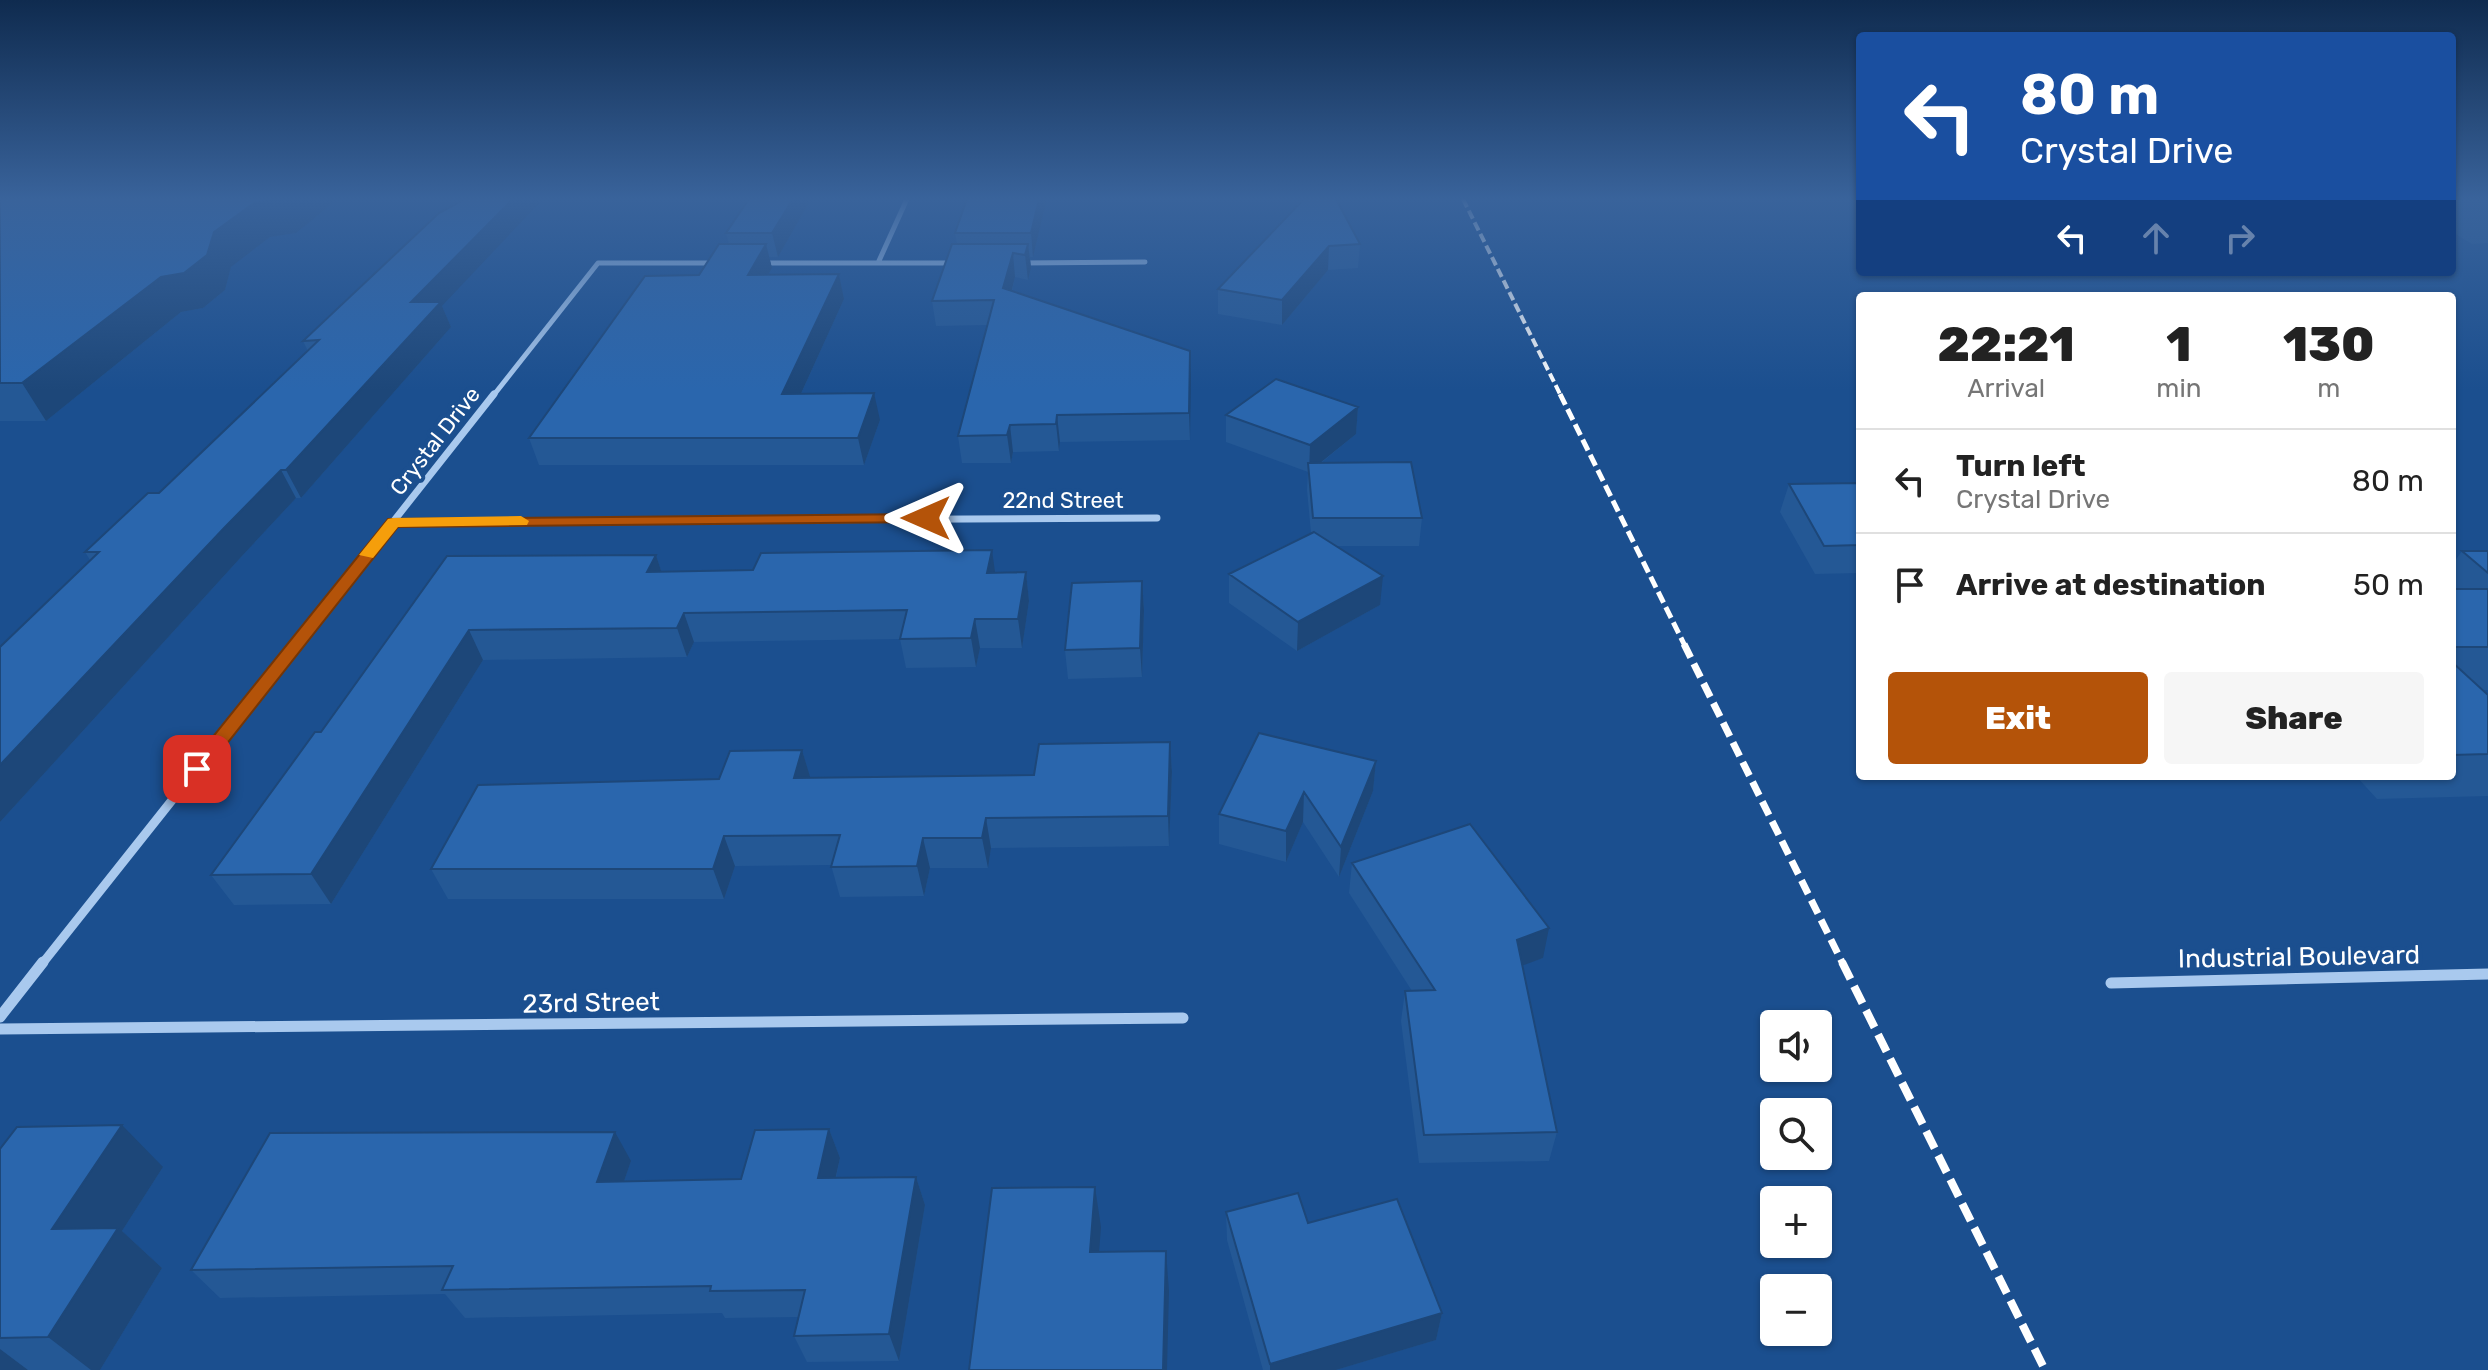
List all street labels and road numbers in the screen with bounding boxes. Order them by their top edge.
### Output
street label: Crystal Drive [384,381,486,501]
street label: 22nd Street [1002,487,1124,514]
street label: Industrial Boulevard [2178,939,2420,975]
street label: 23rd Street [522,986,660,1020]

